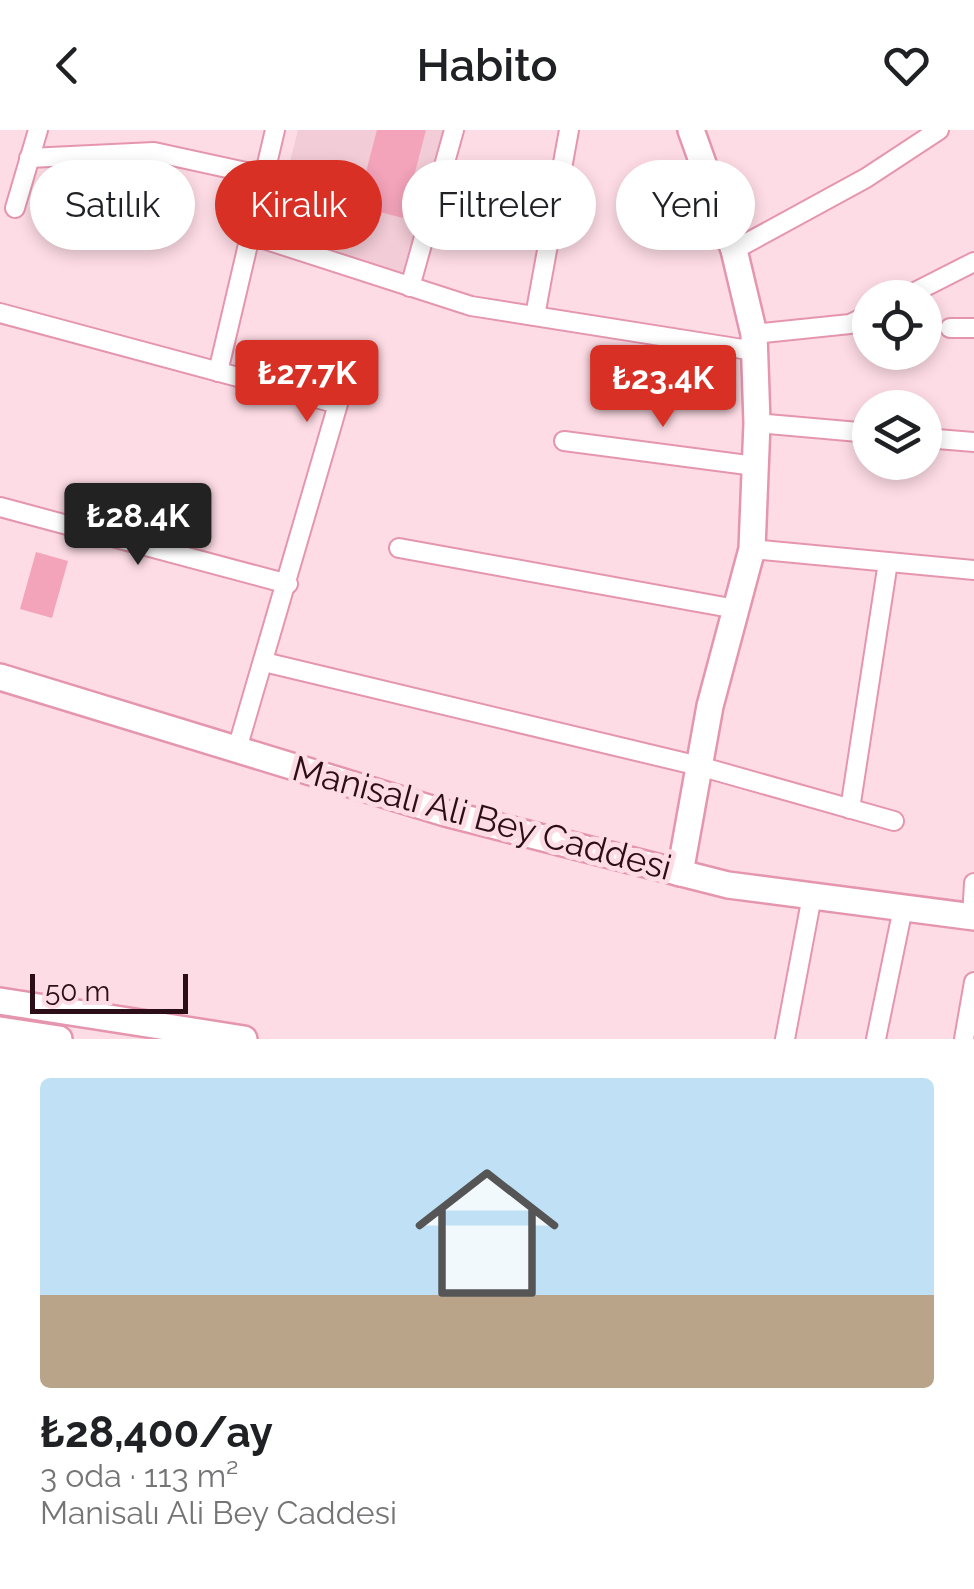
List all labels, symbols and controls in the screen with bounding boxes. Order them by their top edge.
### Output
icon: back [40,38,95,93]
icon: heart [879,38,934,93]
text: Habito [416,39,558,92]
chip: Satılık [30,160,195,250]
chip: Kiralık [215,160,382,250]
chip: Filtreler [402,160,596,250]
chip: Yeni [616,160,755,250]
map controls [852,280,942,480]
button: locate [852,280,942,370]
pin: ₺27.7K [226,340,388,425]
pin: ₺23.4K [582,345,744,430]
text: ₺27.7K [257,354,357,391]
text: ₺23.4K [612,359,714,396]
button: layers [852,390,942,480]
pin: ₺28.4K [57,483,219,568]
text: ₺28.4K [86,497,190,534]
street label: Manisalı Ali Bey Caddesi [288,747,676,888]
scale bar [30,969,188,1014]
text: 50 m [45,975,110,1008]
icon: home [397,1143,577,1323]
text: ₺28,400/ay [40,1408,273,1457]
text: 3 oda · 113 m² [40,1457,238,1494]
text: Manisalı Ali Bey Caddesi [40,1494,397,1531]

